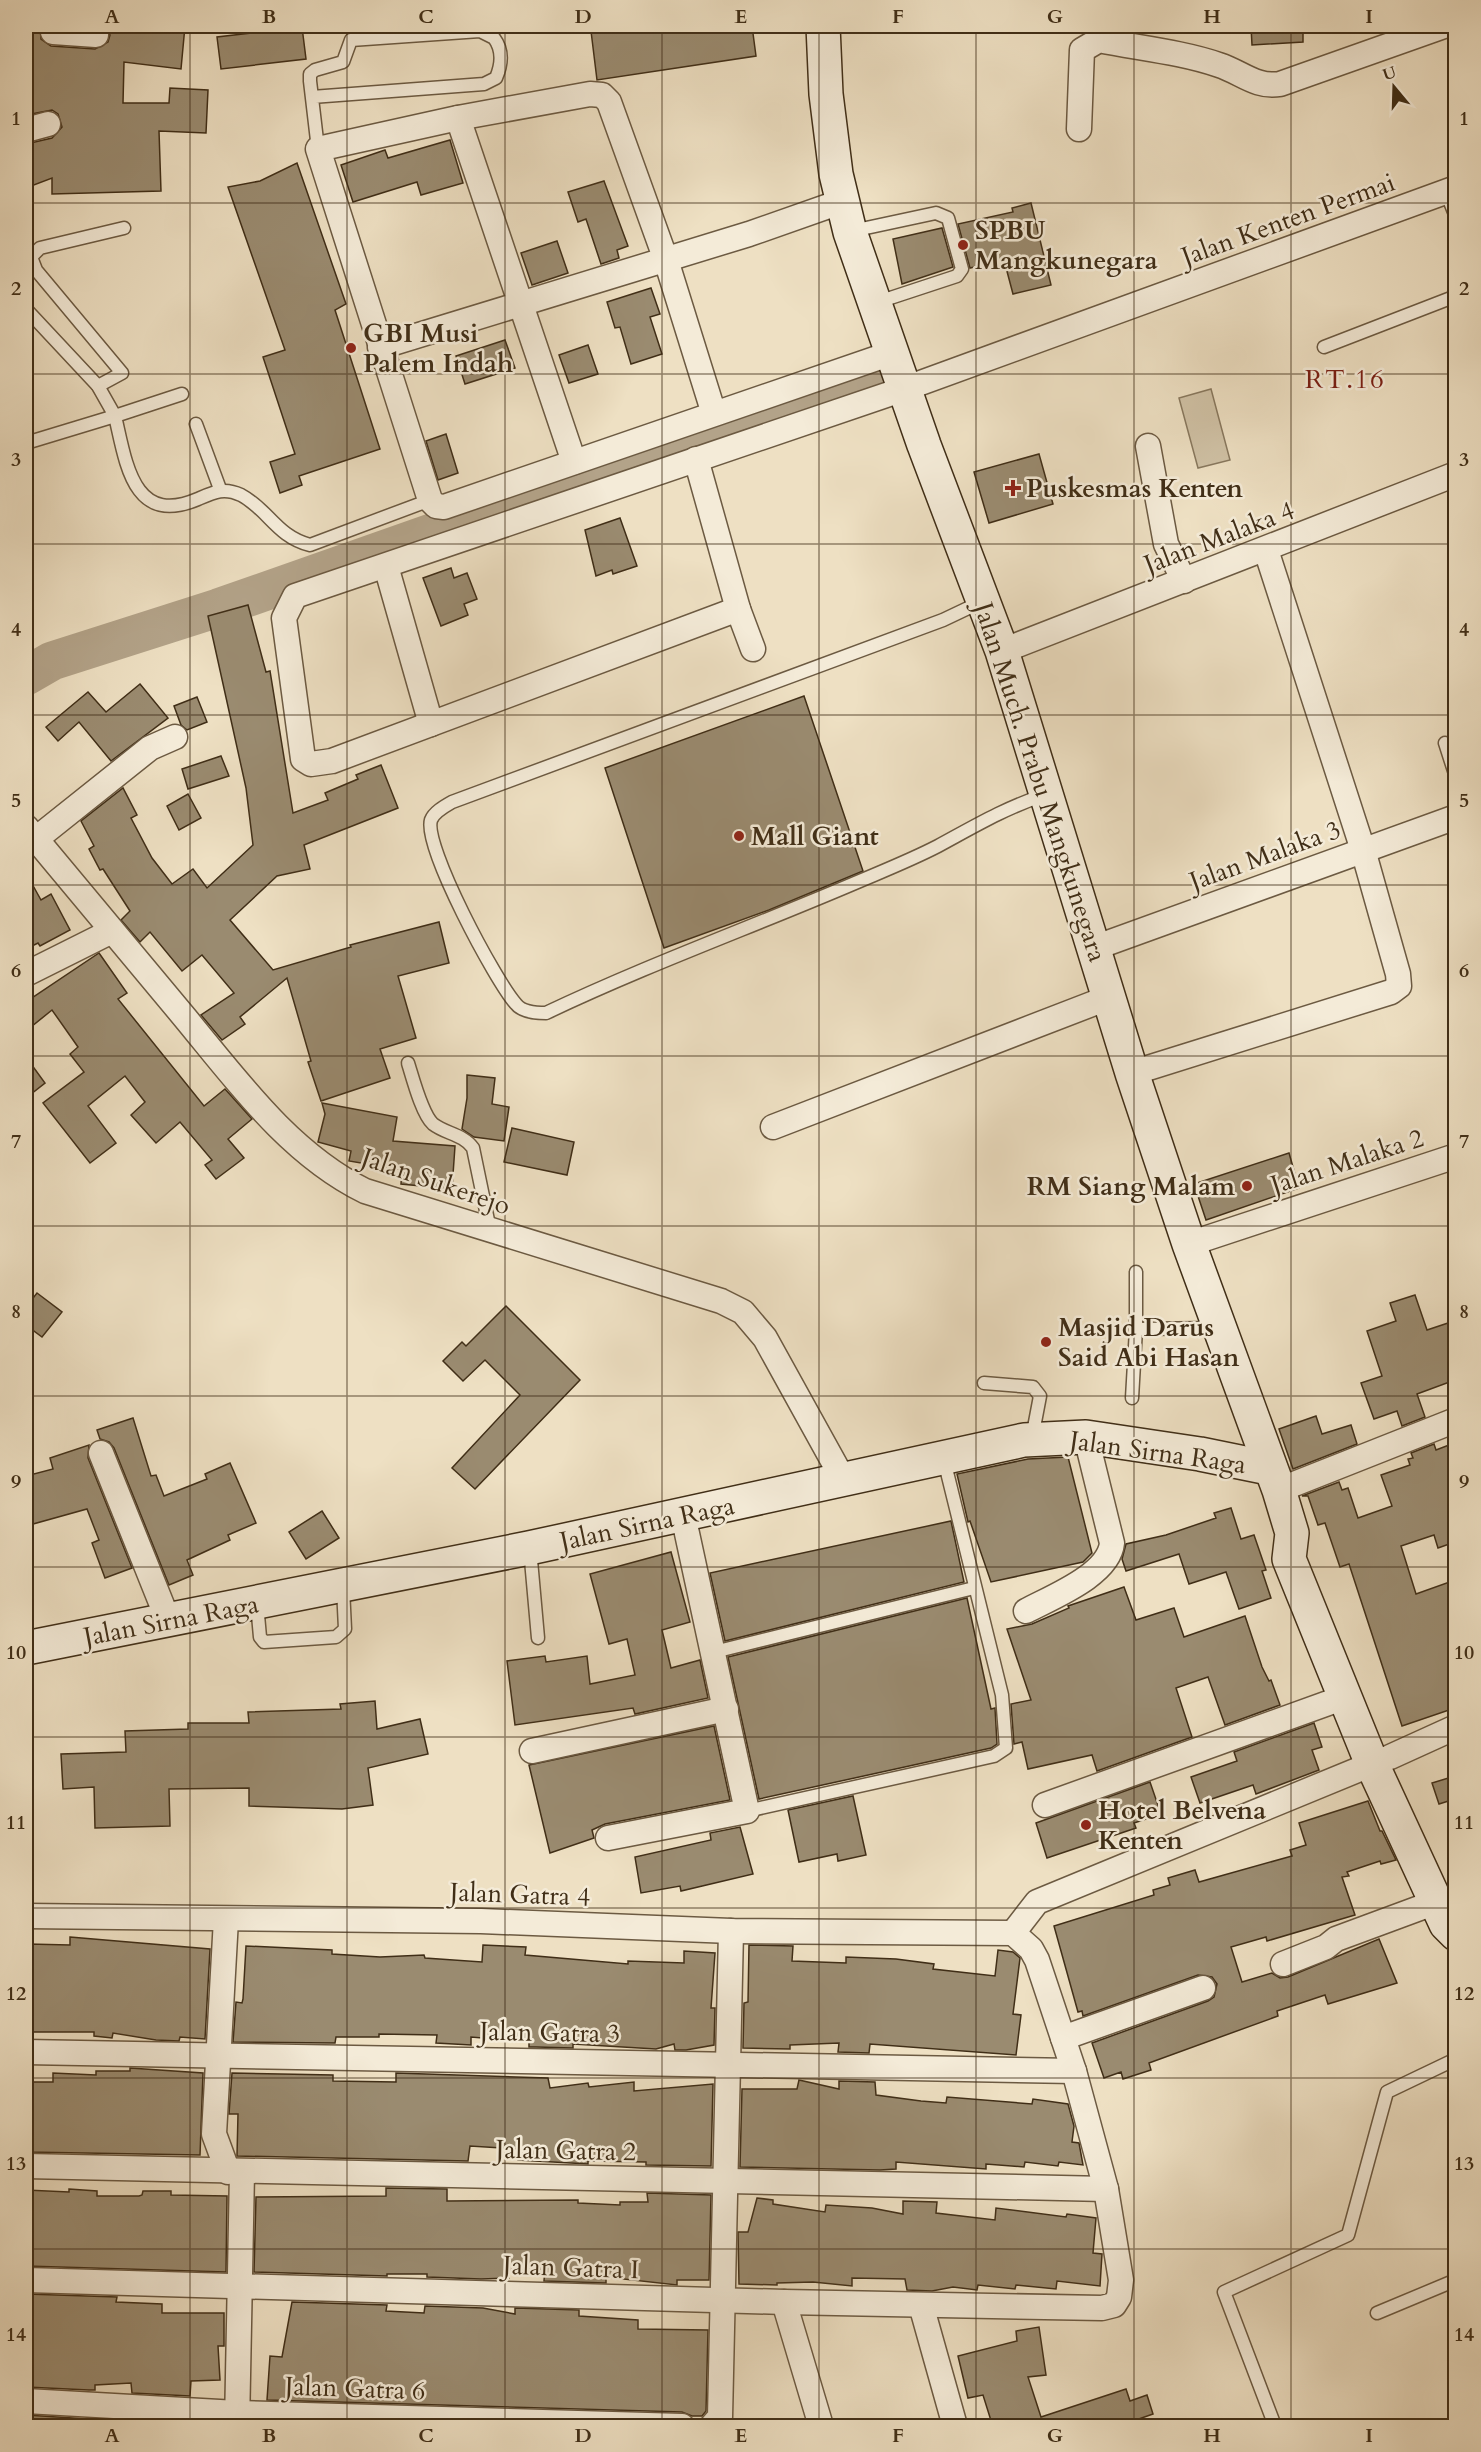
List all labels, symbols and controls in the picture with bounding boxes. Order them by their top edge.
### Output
text: A [104,3,120,30]
text: B [262,3,276,30]
text: C [418,3,434,30]
text: D [574,3,592,30]
text: E [735,3,747,30]
text: F [892,3,904,30]
text: G [1047,3,1063,30]
text: H [1203,3,1221,30]
text: I [1365,3,1373,30]
north arrow [1364,57,1424,117]
text: U [1380,61,1399,86]
text: 1 [11,105,21,132]
text: 1 [1459,105,1469,132]
street label: Jalan Kenten Permai [1173,165,1400,276]
place label: SPBU Mangkunegara [975,213,1158,278]
marker: SPBU Mangkunegara [956,238,970,252]
text: 2 [11,275,21,302]
text: 2 [1459,275,1469,302]
place label: GBI Musi Palem Indah [363,316,513,381]
marker: GBI Musi Palem Indah [344,341,358,355]
district label: RT.16 [1305,361,1385,398]
text: 3 [11,446,21,473]
text: 3 [1459,446,1469,473]
place label: Puskesmas Kenten [1026,471,1243,506]
marker: Puskesmas Kenten [1004,479,1022,497]
street label: Jalan Malaka 4 [1135,493,1300,584]
street label: Jalan Much. Prabu Mangkunegara [965,594,1115,966]
text: 4 [11,616,21,643]
text: 4 [1459,616,1469,643]
text: 5 [11,787,21,814]
text: 5 [1459,787,1469,814]
street label: Jalan Malaka 3 [1181,812,1346,900]
place label: Mall Giant [751,819,879,854]
marker: Mall Giant [732,829,746,843]
text: 6 [11,957,21,984]
text: 6 [1459,957,1469,984]
street label: Jalan Malaka 2 [1262,1120,1428,1204]
text: 7 [11,1128,21,1155]
text: 7 [1459,1128,1469,1155]
street label: Jalan Sukerejo [353,1138,515,1223]
place label: RM Siang Malam [1027,1169,1235,1204]
marker: RM Siang Malam [1240,1179,1254,1193]
text: 8 [11,1298,21,1325]
text: 8 [1459,1298,1469,1325]
place label: Masjid Darus Said Abi Hasan [1058,1310,1240,1375]
marker: Masjid Darus Said Abi Hasan [1039,1335,1053,1349]
street label: Jalan Sirna Raga [1064,1422,1248,1482]
text: 9 [11,1468,21,1495]
text: 9 [1459,1468,1469,1495]
street label: Jalan Sirna Raga [553,1488,738,1560]
street label: Jalan Sirna Raga [77,1586,262,1655]
text: 10 [6,1639,26,1666]
text: 10 [1454,1639,1474,1666]
place label: Hotel Belvena Kenten [1098,1793,1266,1858]
text: 11 [6,1809,26,1836]
text: 11 [1454,1809,1474,1836]
marker: Hotel Belvena Kenten [1079,1818,1093,1832]
street label: Jalan Gatra 4 [445,1874,591,1914]
text: 12 [6,1980,26,2007]
text: 12 [1454,1980,1474,2007]
street label: Jalan Gatra 3 [475,2014,621,2051]
street label: Jalan Gatra 2 [491,2132,637,2169]
text: 13 [6,2150,26,2177]
text: 13 [1454,2150,1474,2177]
street label: Jalan Gatra I [498,2247,640,2287]
text: 14 [6,2321,26,2348]
text: 14 [1454,2321,1474,2348]
street label: Jalan Gatra 6 [280,2368,426,2408]
text: A [104,2422,120,2449]
text: B [262,2422,276,2449]
text: C [418,2422,434,2449]
text: D [574,2422,592,2449]
text: E [735,2422,747,2449]
text: F [892,2422,904,2449]
text: G [1047,2422,1063,2449]
text: H [1203,2422,1221,2449]
text: I [1365,2422,1373,2449]

